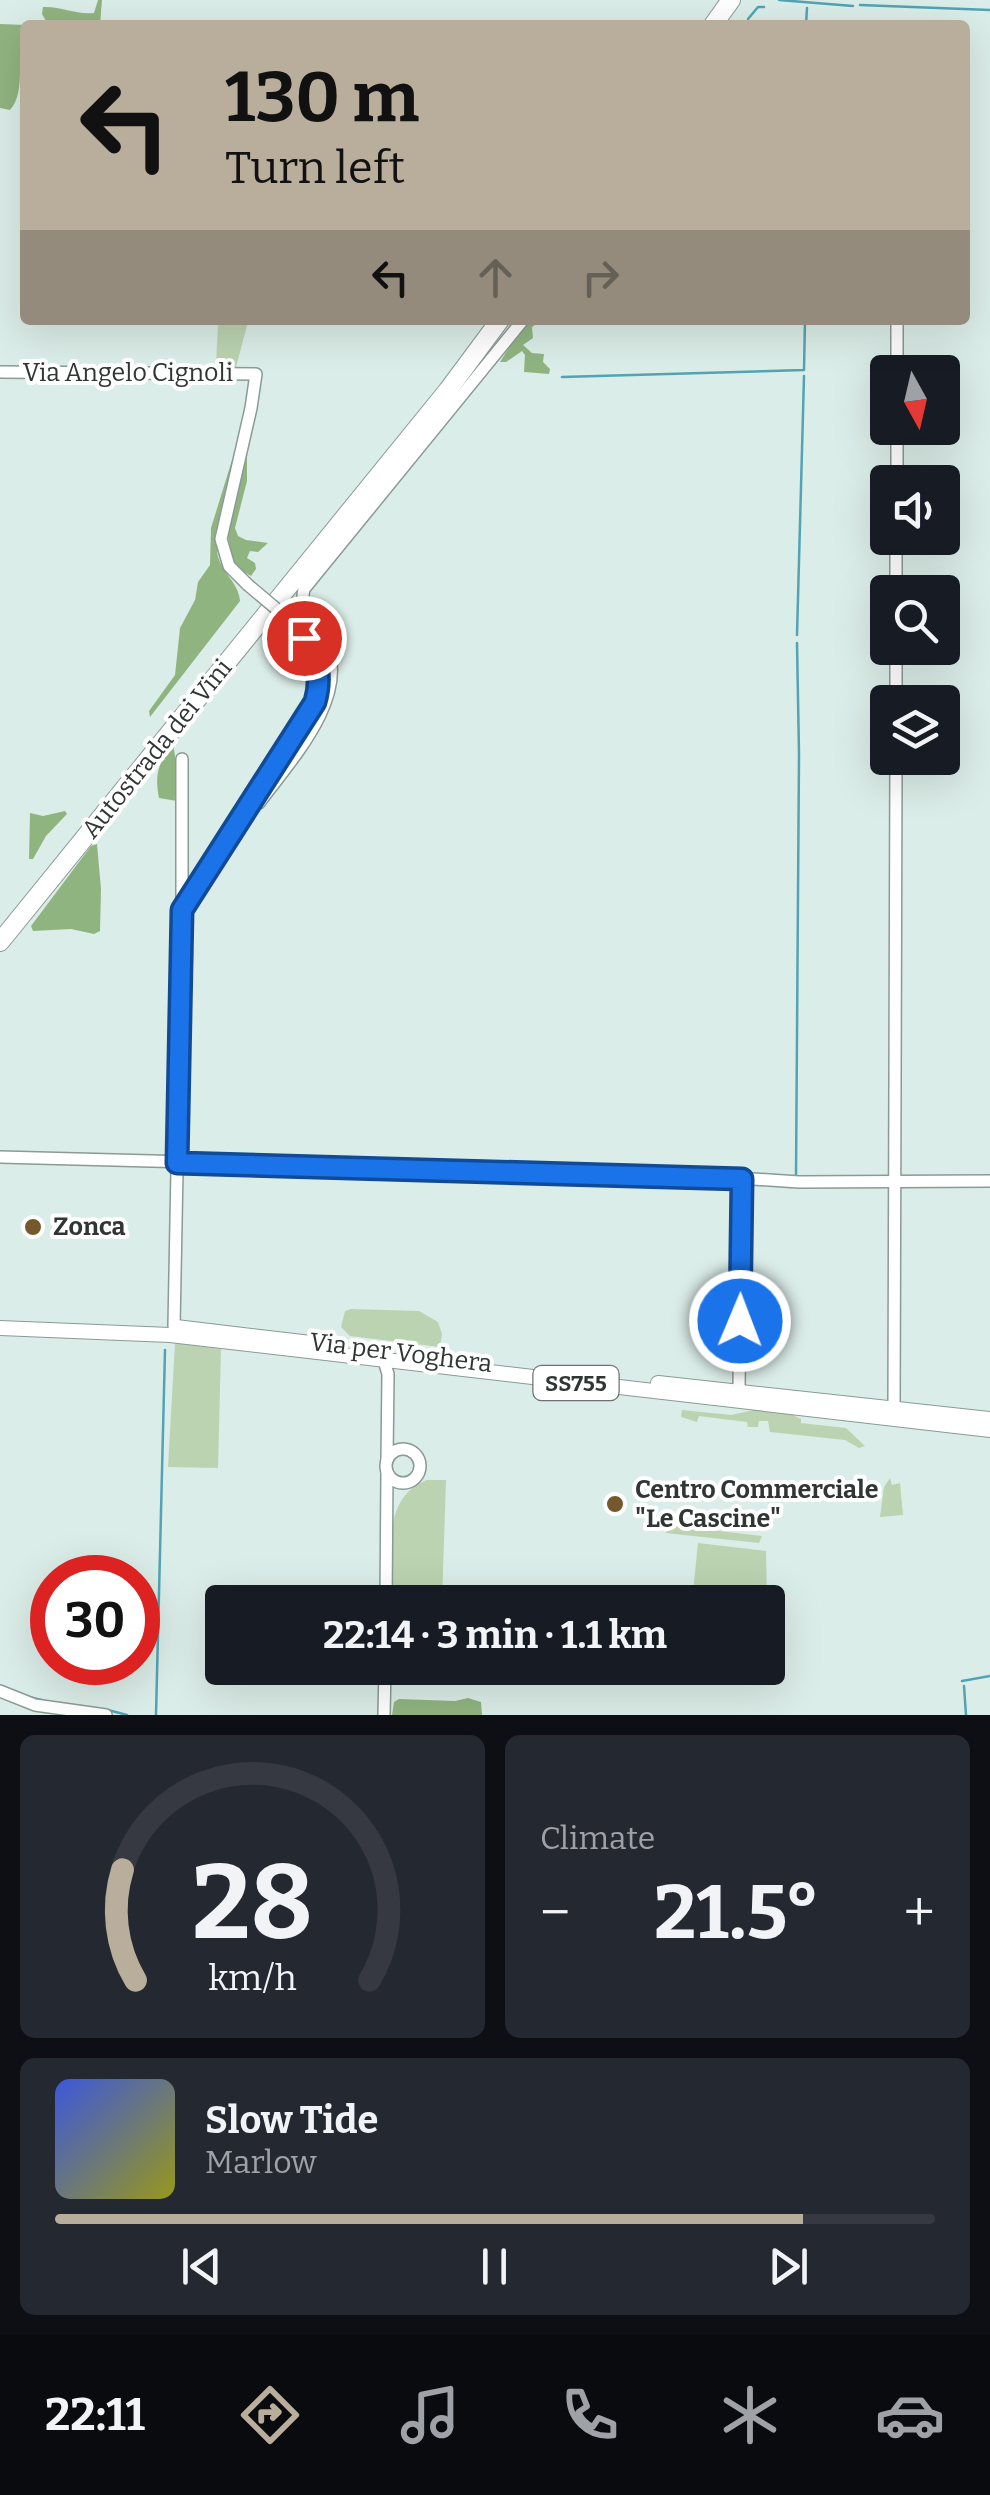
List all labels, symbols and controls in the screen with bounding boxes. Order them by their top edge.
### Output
text: 130 m [225,56,419,140]
icon: left [60,60,190,190]
text: Turn left [225,141,405,195]
icon: left [363,250,418,305]
icon: ahead [468,250,523,305]
icon: right [573,250,628,305]
north arrow [870,355,960,445]
map controls [870,355,960,775]
street label: Via Angelo Cignoli [23,358,233,388]
button: sound [870,465,960,555]
button: search [870,575,960,665]
pin [262,596,347,681]
icon: arrive [277,611,332,666]
street label: Autostrada dei Vini [76,653,238,845]
button: layers [870,685,960,775]
place label: Zonca [53,1212,125,1242]
marker: Zonca [22,1216,44,1238]
position arrow [688,1269,792,1373]
street label: Via per Voghera [308,1327,494,1379]
road number: SS755 [534,1366,618,1400]
place label: Centro Commerciale "Le Cascine" [635,1475,879,1534]
marker: Centro Commerciale "Le Cascine" [604,1493,626,1515]
speed limit sign: 30 [30,1555,160,1685]
text: 22:14 · 3 min · 1.1 km [323,1612,667,1658]
text: Climate [540,1819,655,1857]
text: 28 [192,1841,313,1966]
text: 21.5° [654,1868,820,1958]
text: − [540,1880,570,1946]
text: + [904,1880,935,1946]
text: km/h [208,1957,297,1999]
text: Slow Tide [205,2097,378,2143]
text: Marlow [205,2143,317,2181]
icon: previous [174,2239,229,2294]
icon: pause [467,2239,522,2294]
icon: next [761,2239,816,2294]
icon: directions [235,2380,305,2450]
icon: music [395,2380,465,2450]
icon: phone [555,2380,625,2450]
icon: climate [715,2380,785,2450]
icon: car [875,2380,945,2450]
text: 22:11 [45,2388,145,2442]

